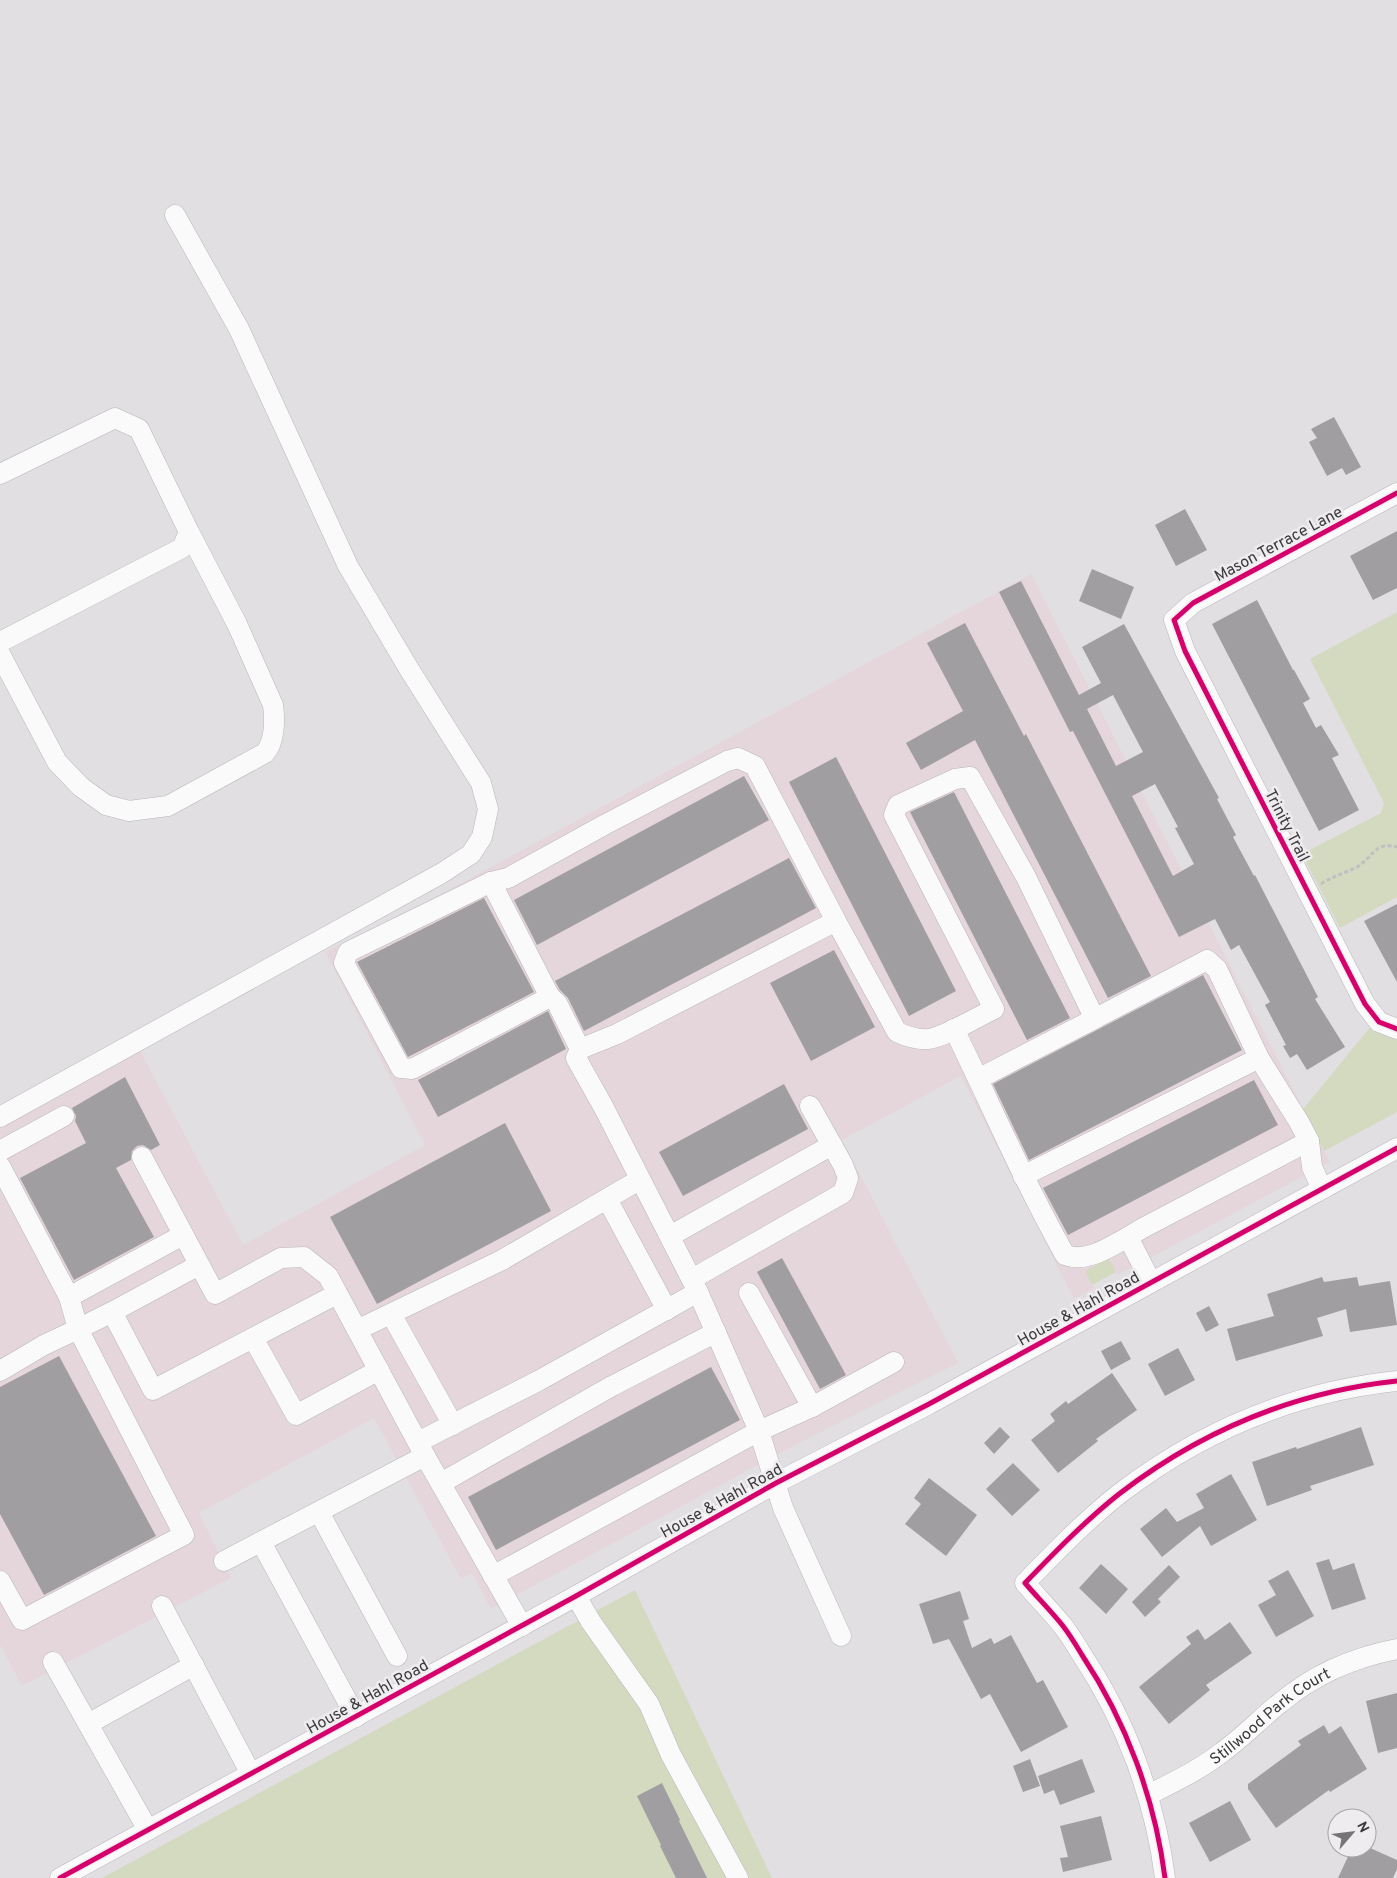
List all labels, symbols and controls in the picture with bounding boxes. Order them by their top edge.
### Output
street label: Mason Terrace Lane [1211,503,1347,587]
street label: Trinity Trail [1259,786,1313,866]
street label: House & Hahl Road [1014,1268,1144,1352]
street label: House & Hahl Road [657,1460,787,1544]
street label: House & Hahl Road [303,1656,433,1740]
street label: Stillwood Park Court [1206,1664,1334,1770]
north arrow [1327,1808,1377,1858]
text: N [1352,1819,1372,1836]

